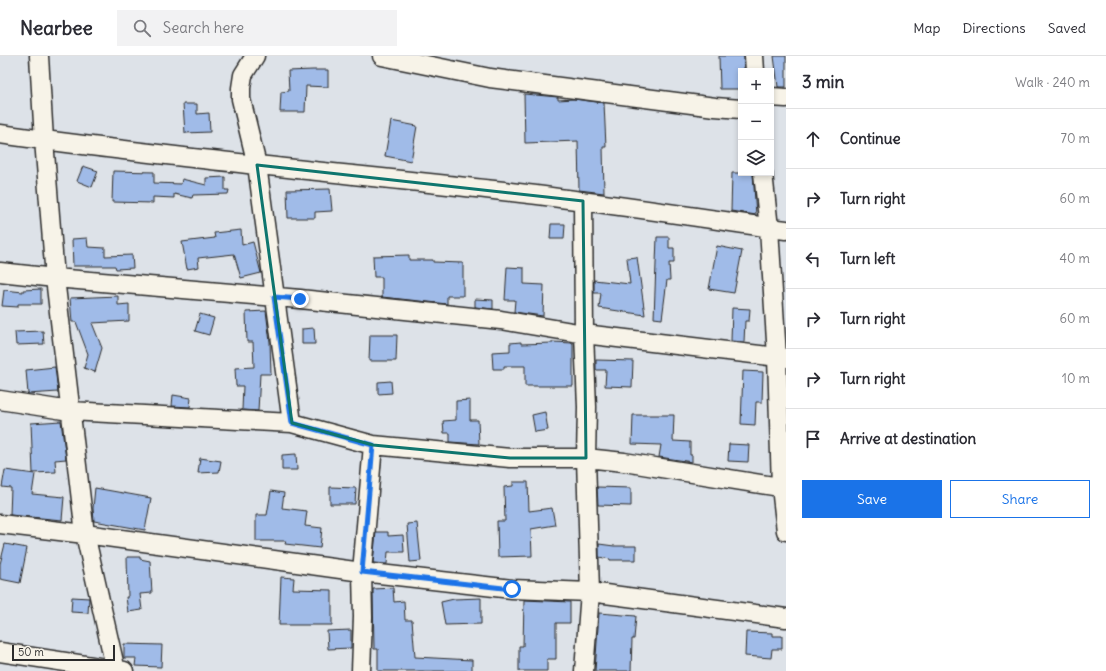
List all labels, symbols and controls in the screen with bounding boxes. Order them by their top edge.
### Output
search box [117,10,397,46]
text: Nearbee [20,16,93,40]
icon: search [131,17,153,39]
text: Search here [163,18,244,37]
text: Map [913,19,940,37]
text: Directions [962,19,1026,37]
text: Saved [1048,19,1086,37]
map controls [738,68,774,176]
button: + [738,68,774,104]
text: 3 min [802,71,844,93]
text: Walk · 240 m [1015,74,1090,91]
button: − [738,104,774,140]
icon: ahead [802,128,824,150]
text: Continue [840,129,901,148]
text: 70 m [1061,130,1090,147]
button: layers [738,140,774,176]
icon: right [802,188,824,210]
text: Turn right [840,189,905,208]
text: 60 m [1059,190,1090,207]
icon: left [802,248,824,270]
text: Turn left [840,249,895,268]
text: 40 m [1059,250,1090,267]
route end [291,290,309,308]
icon: right [802,308,824,330]
text: Turn right [840,309,905,328]
text: 60 m [1059,310,1090,327]
icon: right [802,368,824,390]
text: Turn right [840,369,905,388]
text: 10 m [1062,370,1090,387]
icon: arrive [802,428,824,450]
text: Arrive at destination [840,429,976,448]
button: Save [802,480,942,518]
button: Share [950,480,1090,518]
route start [503,580,521,598]
scale bar [12,643,115,662]
text: 50 m [18,645,44,659]

